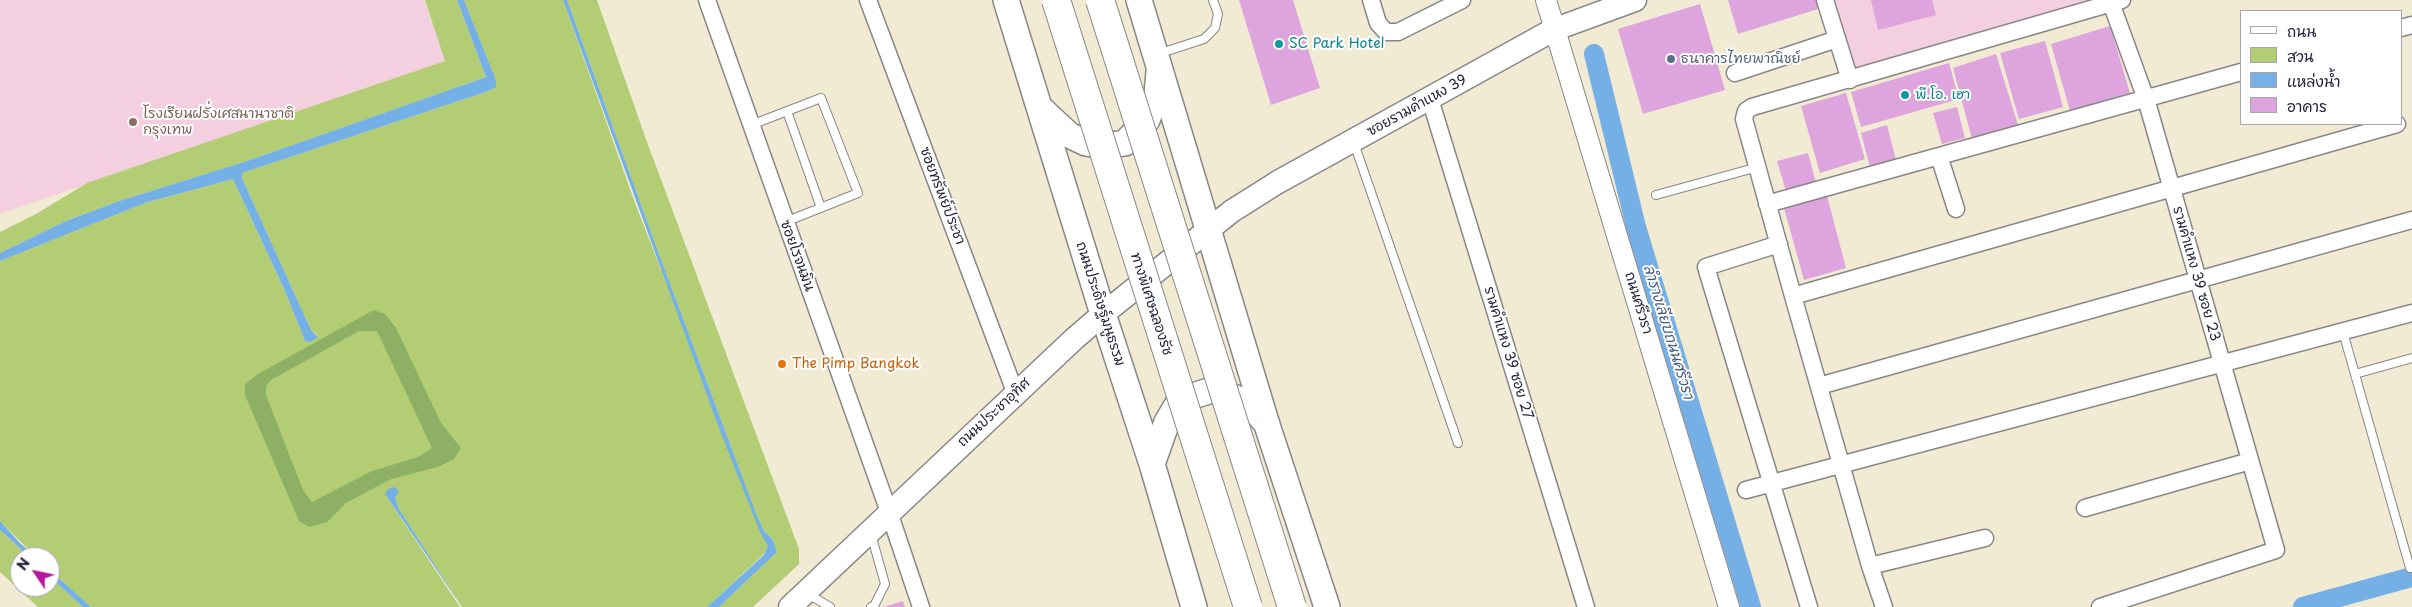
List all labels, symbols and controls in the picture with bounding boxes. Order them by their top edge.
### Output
legend [2240,10,2402,125]
text: ถนน [2287,19,2316,42]
place label: SC Park Hotel [1289,36,1384,52]
marker: SC Park Hotel [1273,38,1285,50]
text: สวน [2287,44,2314,67]
place label: ธนาคารไทยพาณิชย์ [1681,51,1801,67]
marker: ธนาคารไทยพาณิชย์ [1665,53,1677,65]
text: แหล่งน้ำ [2287,69,2341,92]
street label: ซอยรามคำแหง 39 [1364,72,1470,140]
place label: พี.โอ. เฮา [1915,87,1970,103]
marker: พี.โอ. เฮา [1899,89,1911,101]
text: อาคาร [2287,94,2327,117]
place label: โรงเรียนฝรั่งเศสนานาชาติ กรุงเทพ [143,106,294,138]
marker: โรงเรียนฝรั่งเศสนานาชาติ กรุงเทพ [127,116,139,128]
street label: ซอยทรัพย์ประชา [916,145,968,247]
street label: รามคำแหง 39 ซอย 23 [2169,205,2223,343]
street label: ซอยโรจนมิน [776,218,818,294]
street label: ถนนประดิษฐ์มนูธรรม [1072,240,1128,368]
street label: ทางพิเศษฉลองรัช [1126,250,1176,358]
water label: ลำรางเลียบถนนศรีวรา [1639,263,1697,401]
street label: ถนนศรีวรา [1621,270,1655,336]
street label: รามคำแหง 39 ซอย 27 [1480,285,1536,421]
place label: The Pimp Bangkok [792,356,919,372]
marker: The Pimp Bangkok [776,358,788,370]
street label: ถนนประชาอุทิศ [954,375,1034,451]
north arrow [10,547,60,597]
text: N [11,553,35,574]

